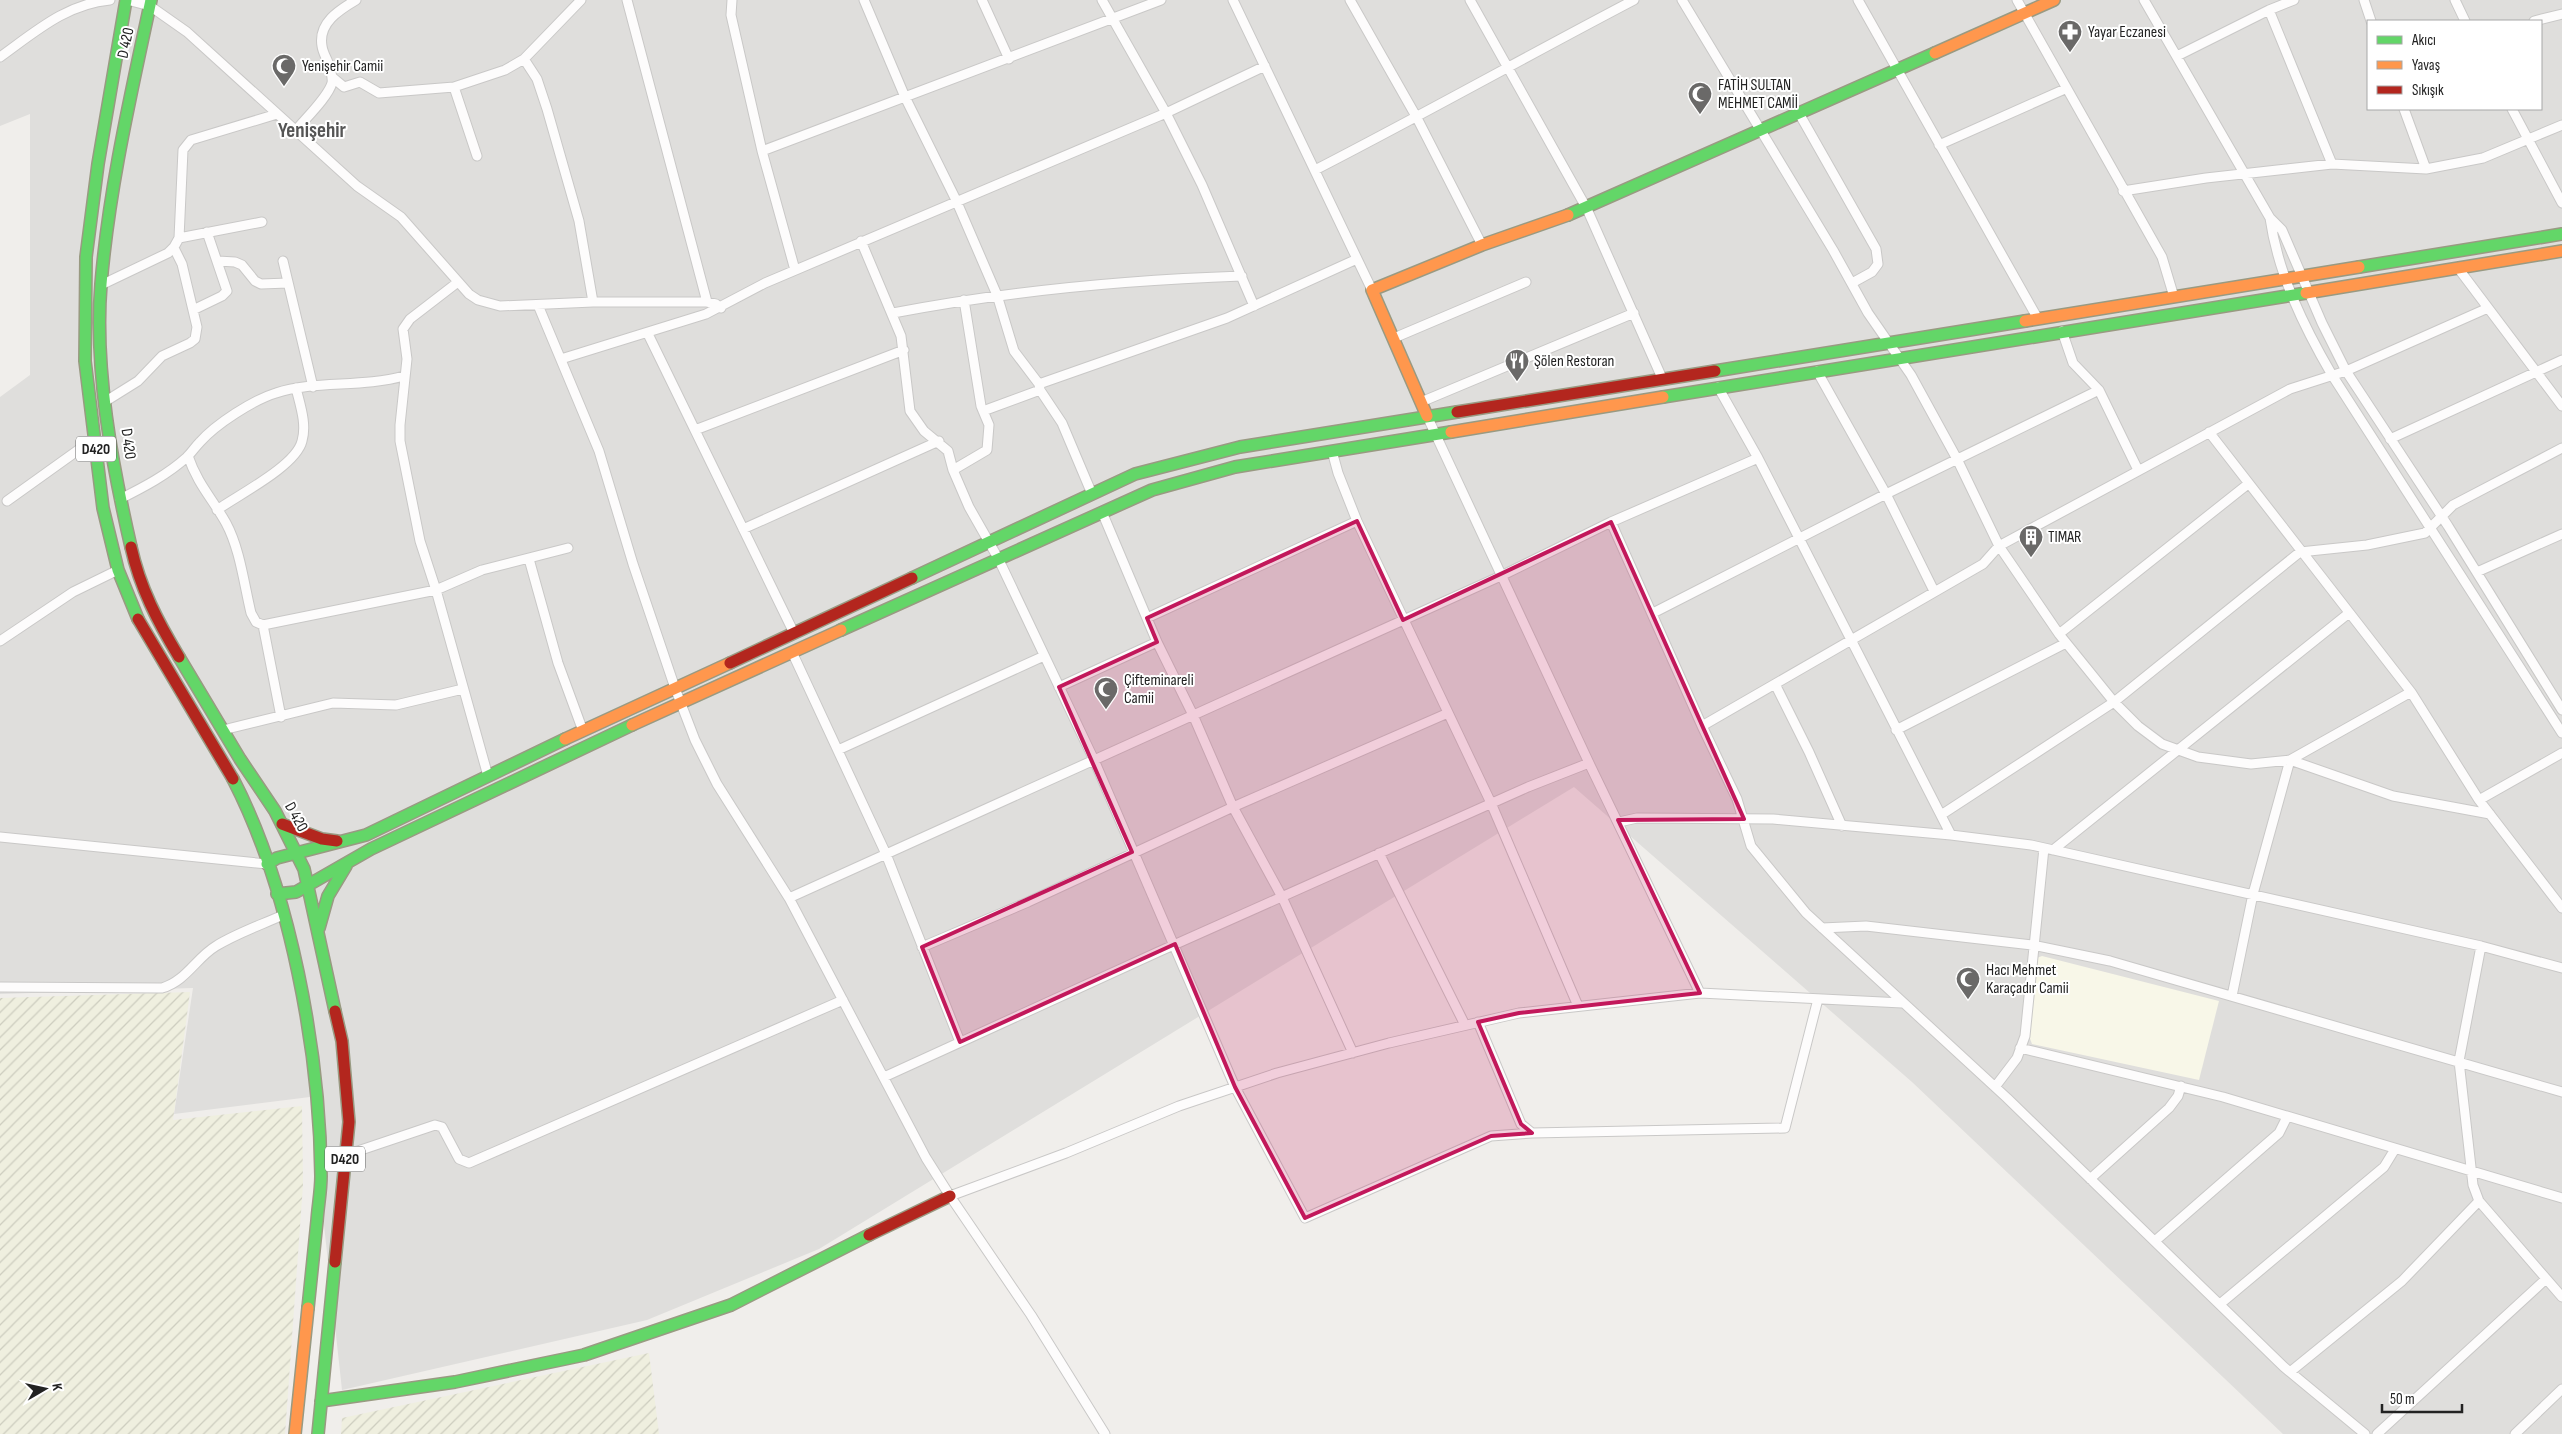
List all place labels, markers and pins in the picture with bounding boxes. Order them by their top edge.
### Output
pharmacy icon: Yayar Eczanesi [2057,19,2083,53]
place label: Yayar Eczanesi [2088,23,2166,42]
mosque icon: Yenişehir Camii [271,53,297,87]
place label: Yenişehir Camii [302,57,383,76]
place label: FATİH SULTAN MEHMET CAMİİ [1718,76,1798,113]
mosque icon: FATİH SULTAN MEHMET CAMİİ [1687,81,1713,115]
restaurant icon: Şölen Restoran [1504,348,1530,382]
place label: Şölen Restoran [1534,352,1614,371]
building icon: TIMAR [2018,524,2044,558]
place label: TIMAR [2048,528,2081,547]
place label: Çifteminareli Camii [1124,671,1194,708]
mosque icon: Çifteminareli Camii [1093,676,1119,710]
place label: Hacı Mehmet Karaçadır Camii [1986,961,2069,998]
mosque icon: Hacı Mehmet Karaçadır Camii [1955,966,1981,1000]

